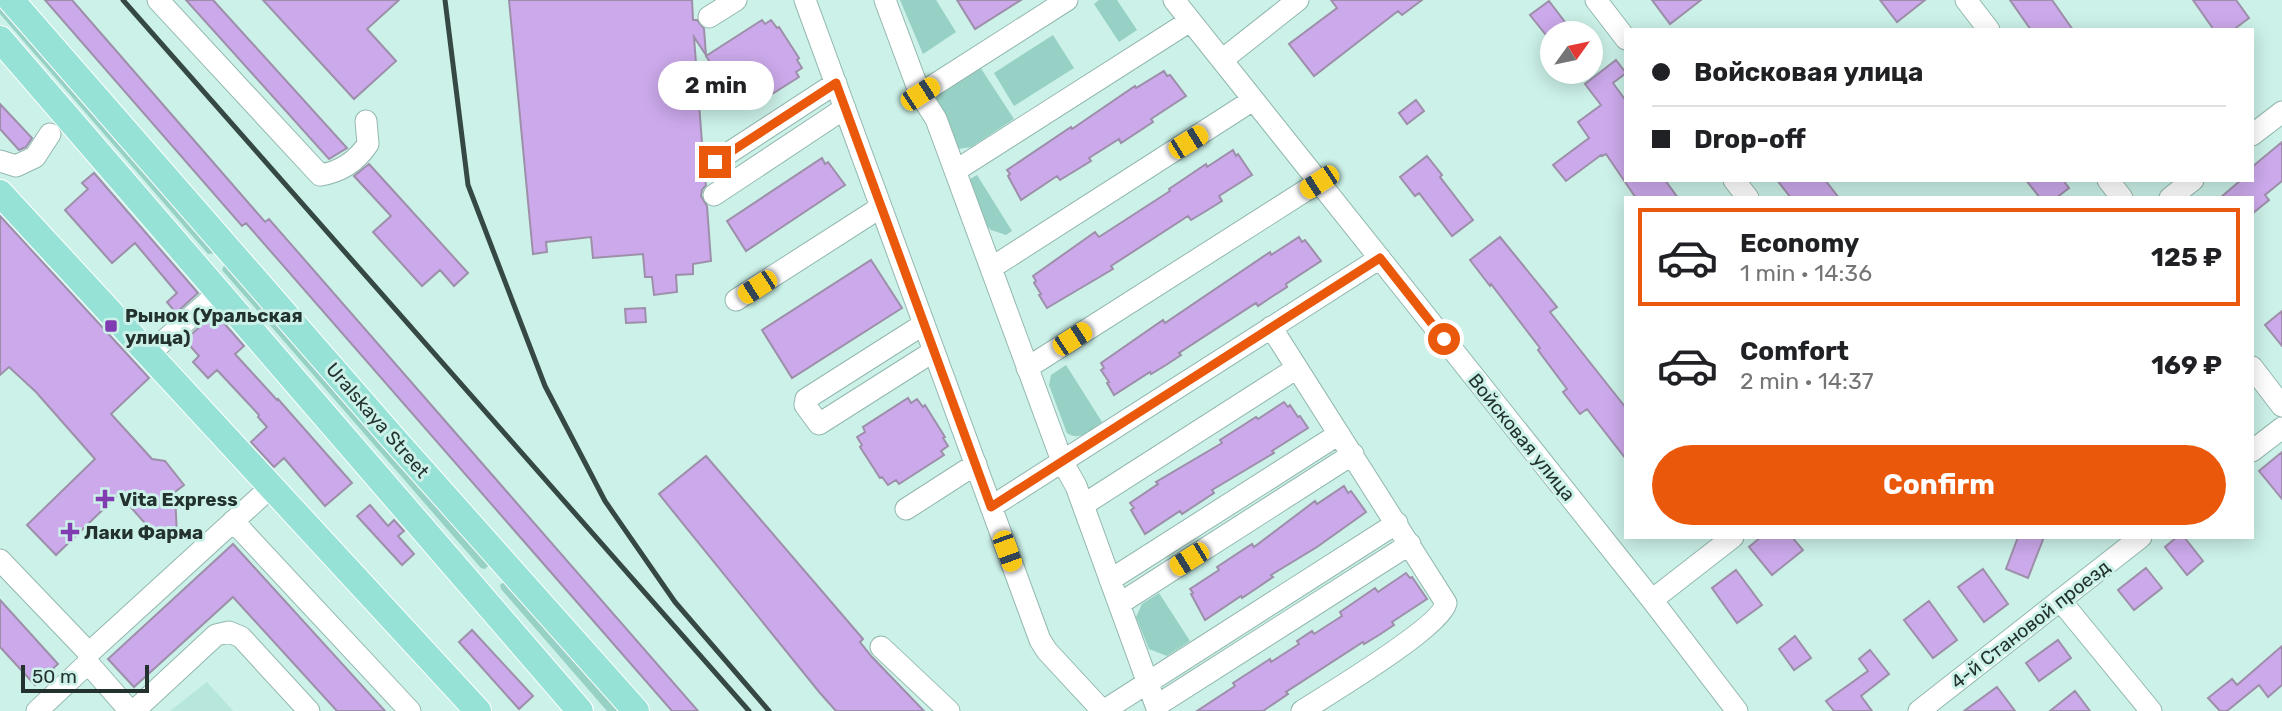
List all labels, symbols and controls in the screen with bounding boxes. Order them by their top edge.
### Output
north arrow [1540,21,1603,84]
map controls [1540,21,1603,84]
text: Войсковая улица [1694,57,1923,88]
callout: 2 min [657,60,773,110]
text: 2 min [685,71,747,99]
car [897,74,944,114]
car [1165,122,1212,162]
text: Drop-off [1694,124,1806,155]
route end [699,146,731,178]
car [1296,162,1343,202]
icon: car [1656,226,1719,289]
text: Economy [1740,228,1859,259]
text: 125 ₽ [2151,242,2222,273]
text: 1 min · 14:36 [1740,259,1872,287]
car [734,267,781,307]
place label: Рынок (Уральская улица) [125,304,303,349]
marker: Рынок (Уральская улица) [103,318,119,334]
car [1049,319,1096,359]
route start [1428,323,1460,355]
icon: car [1656,334,1719,397]
text: Comfort [1740,336,1849,367]
text: 169 ₽ [2151,350,2222,381]
street label: Uralskaya Street [321,358,434,483]
text: 2 min · 14:37 [1740,367,1874,395]
street label: Войсковая улица [1463,369,1580,506]
button: Confirm [1652,445,2226,525]
place label: Vita Express [119,488,238,511]
marker: Vita Express [97,491,113,507]
place label: Лаки Фарма [84,521,203,544]
marker: Лаки Фарма [62,524,78,540]
car [990,528,1025,574]
car [1166,539,1213,579]
street label: 4-й Становой проезд [1946,555,2114,694]
scale bar [21,662,149,694]
text: 50 m [32,665,77,688]

